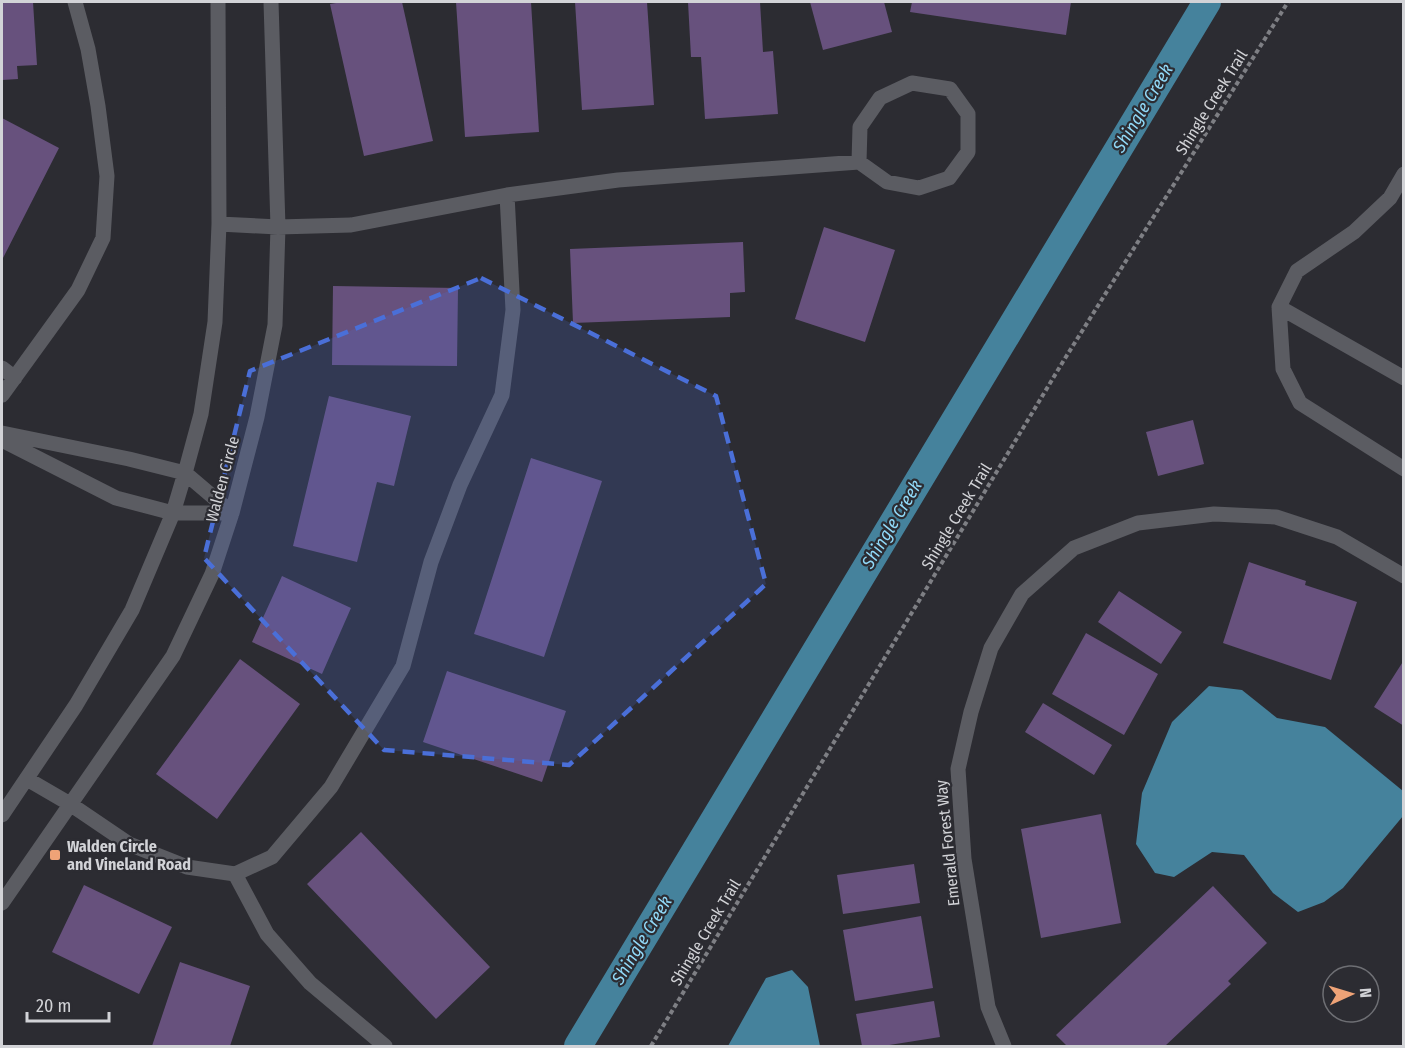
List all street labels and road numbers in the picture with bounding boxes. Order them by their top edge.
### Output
street label: Shingle Creek Trail [1171,46,1251,158]
street label: Walden Circle [202,434,243,524]
street label: Shingle Creek Trail [917,460,996,573]
street label: Emerald Forest Way [931,778,964,907]
street label: Shingle Creek Trail [666,876,745,989]

